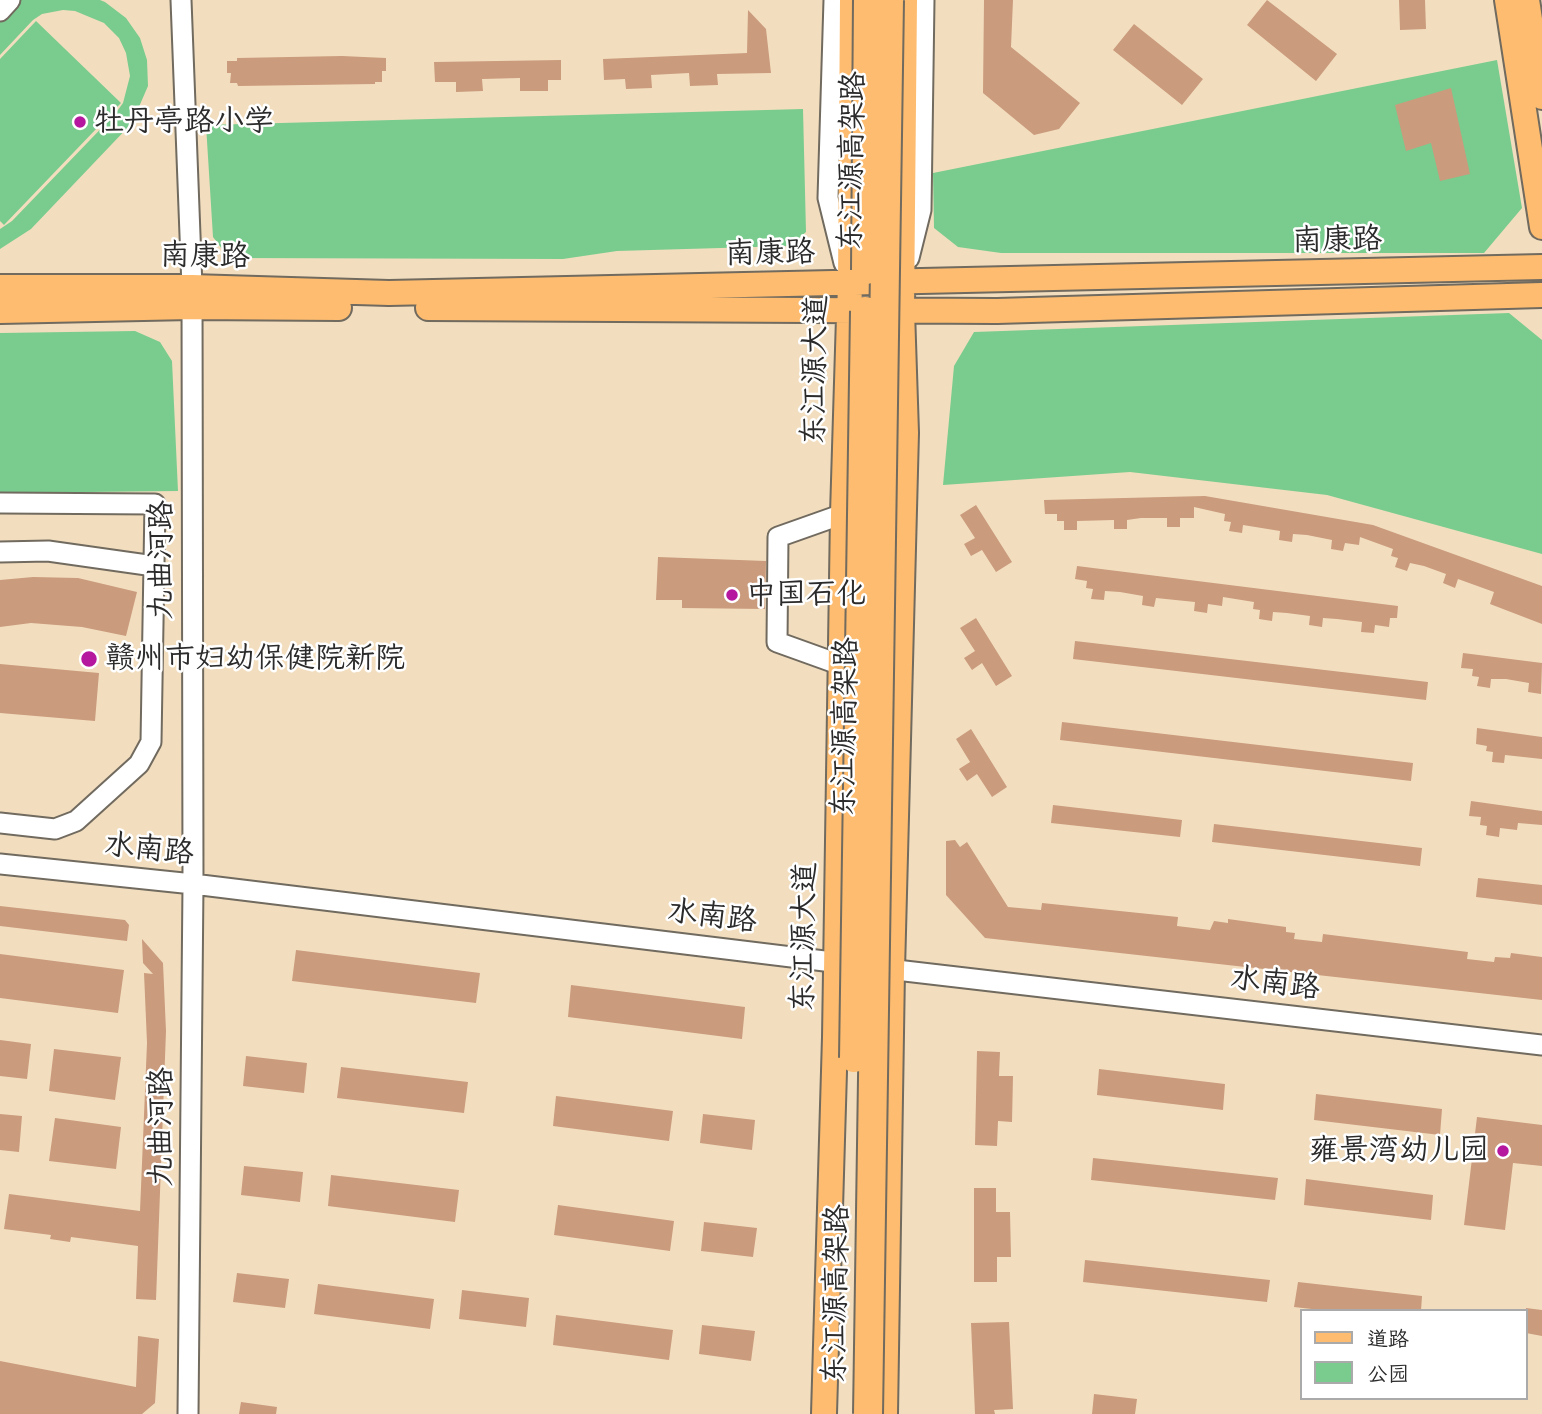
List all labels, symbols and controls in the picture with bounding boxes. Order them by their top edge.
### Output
street label: 东江源高架路 [833,71,873,251]
place label: 牡丹亭路小学 [94,104,274,140]
marker: 牡丹亭路小学 [72,114,88,130]
street label: 南康路 [1292,222,1382,260]
street label: 南康路 [725,235,815,273]
street label: 南康路 [160,238,250,276]
street label: 东江源大道 [797,295,835,445]
street label: 九曲河路 [144,500,180,620]
place label: 中国石化 [746,577,866,613]
marker: 中国石化 [724,587,740,603]
street label: 东江源高架路 [826,637,866,817]
place label: 赣州市妇幼保健院新院 [105,641,405,677]
marker: 赣州市妇幼保健院新院 [79,649,99,669]
street label: 水南路 [102,827,196,873]
street label: 东江源大道 [786,862,824,1012]
street label: 水南路 [665,894,759,940]
street label: 水南路 [1228,961,1322,1007]
street label: 九曲河路 [144,1067,180,1187]
place label: 雍景湾幼儿园 [1309,1133,1489,1169]
marker: 雍景湾幼儿园 [1495,1143,1511,1159]
street label: 东江源高架路 [817,1204,857,1384]
legend [1300,1309,1528,1400]
text: 道路 [1367,1326,1409,1352]
text: 公园 [1367,1361,1409,1387]

